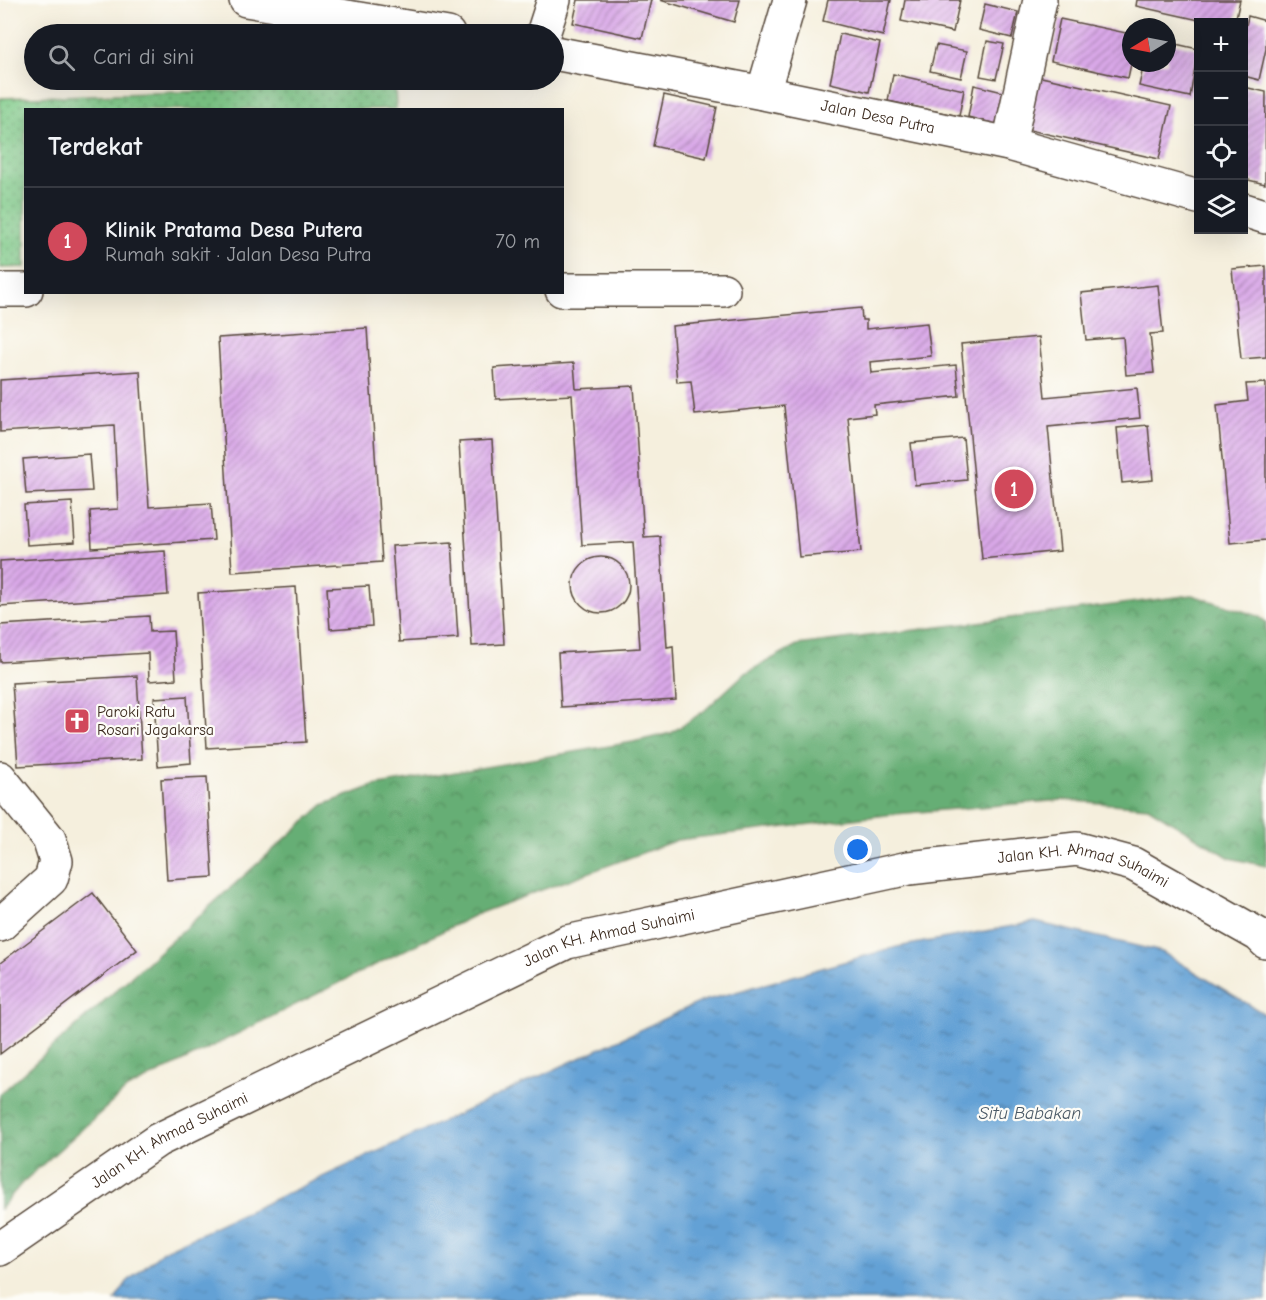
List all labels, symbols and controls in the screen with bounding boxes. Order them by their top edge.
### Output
north arrow [1122,18,1176,72]
map controls [1194,18,1248,234]
button: + [1194,18,1248,72]
search box [24,24,564,90]
icon: search [45,41,78,74]
text: Cari di sini [93,44,194,70]
button: − [1194,72,1248,126]
street label: Jalan Desa Putra [819,96,936,137]
button: locate [1194,126,1248,180]
text: Terdekat [48,132,142,162]
button: layers [1194,180,1248,234]
text: Klinik Pratama Desa Putera [105,217,363,243]
text: 1 [64,230,71,253]
text: 70 m [495,230,540,253]
text: Rumah sakit · Jalan Desa Putra [105,243,372,266]
pin: 1 [994,466,1034,512]
place label: Paroki Ratu Rosari Jagakarsa [97,703,214,739]
church icon: Paroki Ratu Rosari Jagakarsa [62,706,92,736]
your location [843,835,872,864]
street label: Jalan KH. Ahmad Suhaimi [996,840,1172,891]
street label: Jalan KH. Ahmad Suhaimi [521,906,696,971]
street label: Jalan KH. Ahmad Suhaimi [88,1089,251,1192]
water label: Situ Babakan [979,1103,1081,1124]

